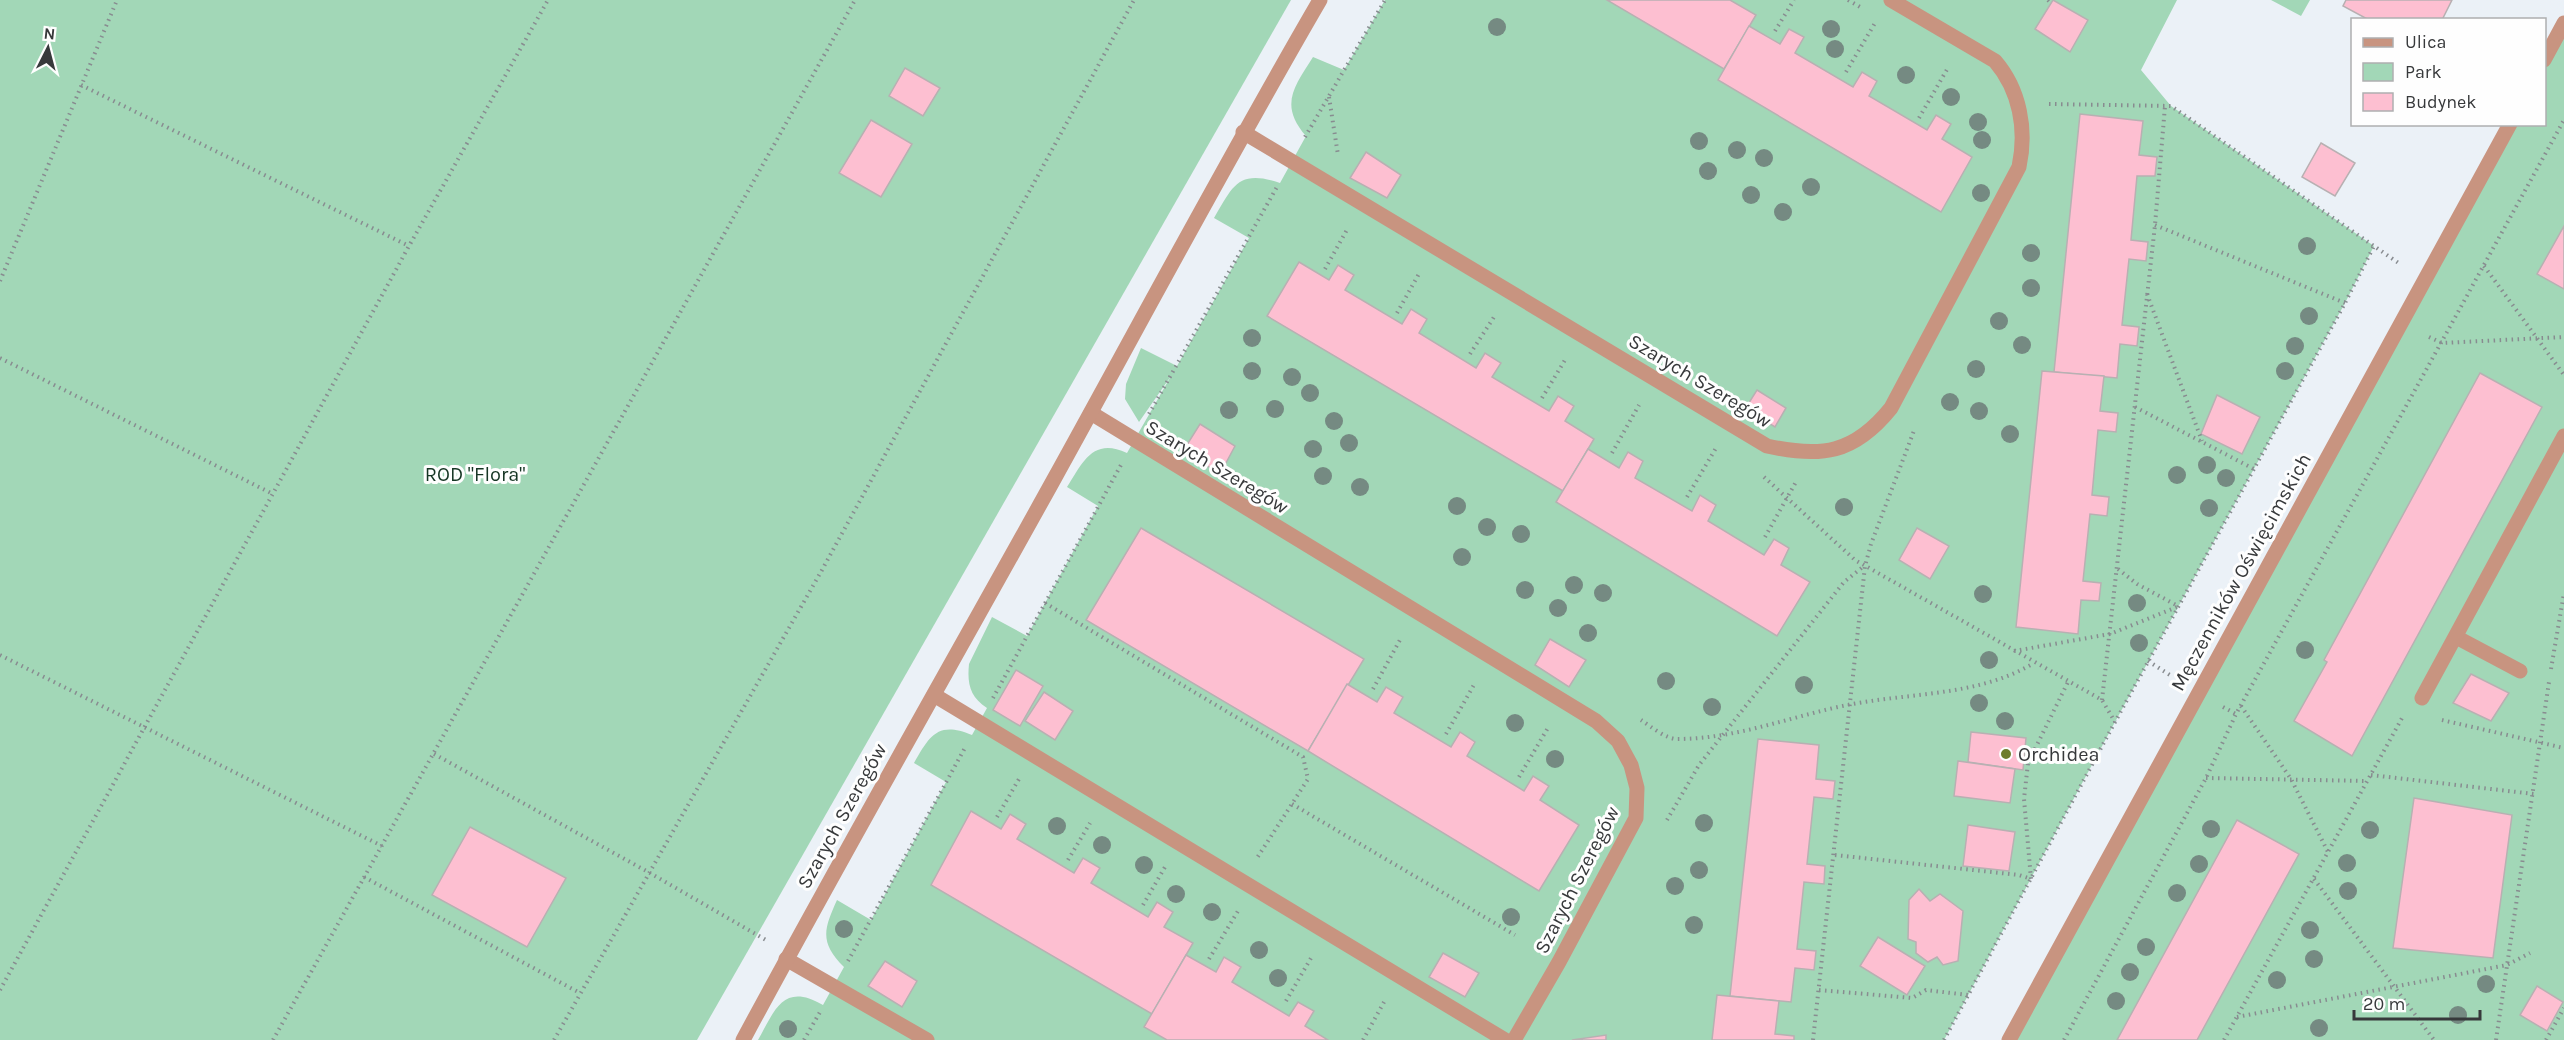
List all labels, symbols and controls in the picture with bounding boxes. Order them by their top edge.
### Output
north arrow [18,18,78,78]
legend [2351,18,2546,126]
text: N [43,24,56,44]
text: Ulica [2405,31,2446,53]
text: Park [2405,61,2442,83]
text: Budynek [2405,91,2476,113]
street label: Szarych Szeregów [1624,329,1776,433]
street label: Szarych Szeregów [1141,415,1293,519]
street label: Męczenników Oświęcimskich [2166,449,2316,695]
park label: ROD "Flora" [425,463,525,486]
street label: Szarych Szeregów [793,739,892,893]
place label: Orchidea [2018,743,2100,766]
marker: Orchidea [1999,747,2013,761]
street label: Szarych Szeregów [1530,802,1624,958]
scale bar [2354,983,2480,1021]
text: 20 m [2363,993,2405,1015]

